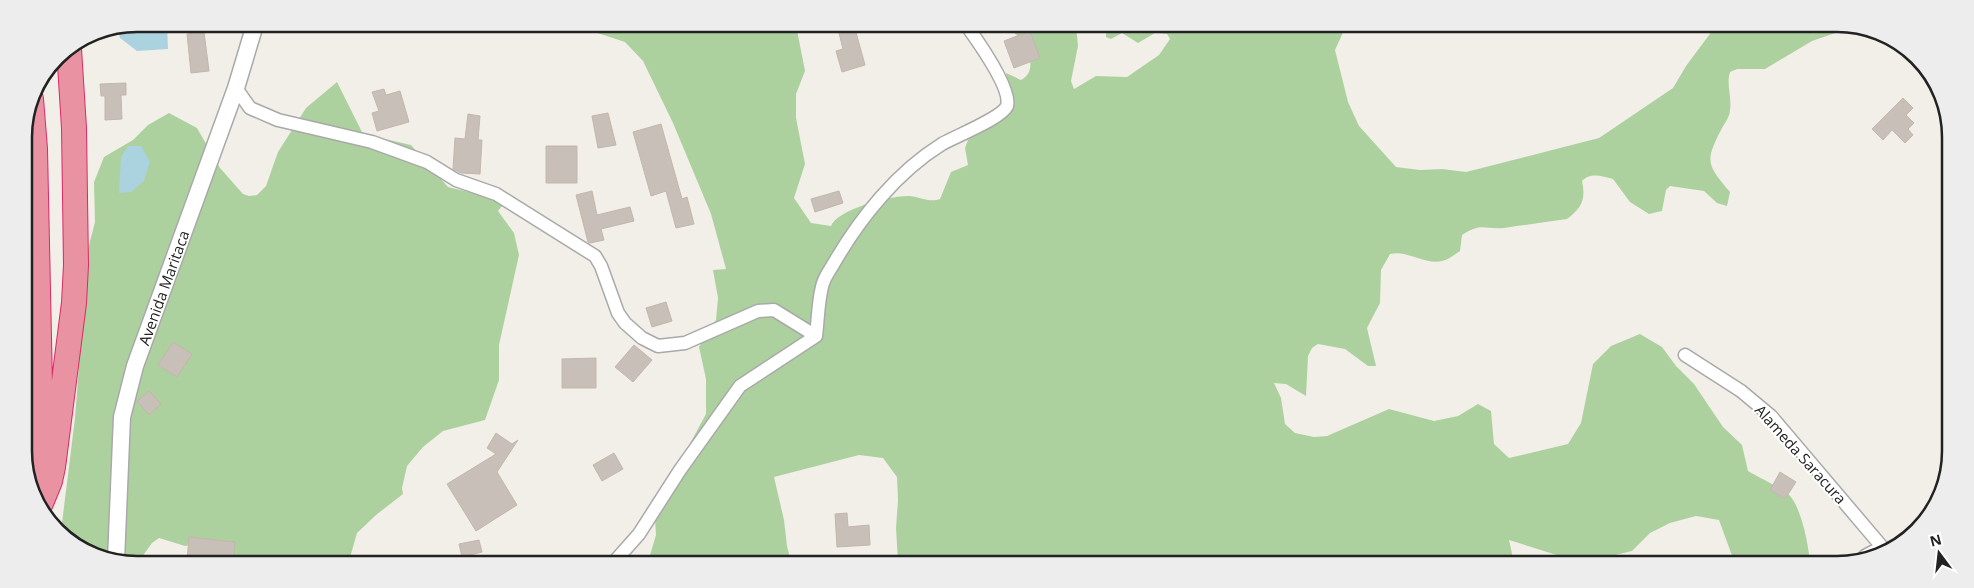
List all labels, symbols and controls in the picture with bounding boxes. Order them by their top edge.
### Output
street label: Avenida Maritaca [133,228,193,348]
street label: Alameda Saracura [1751,400,1851,508]
north arrow [1914,528,1964,578]
text: N [1928,529,1943,551]

